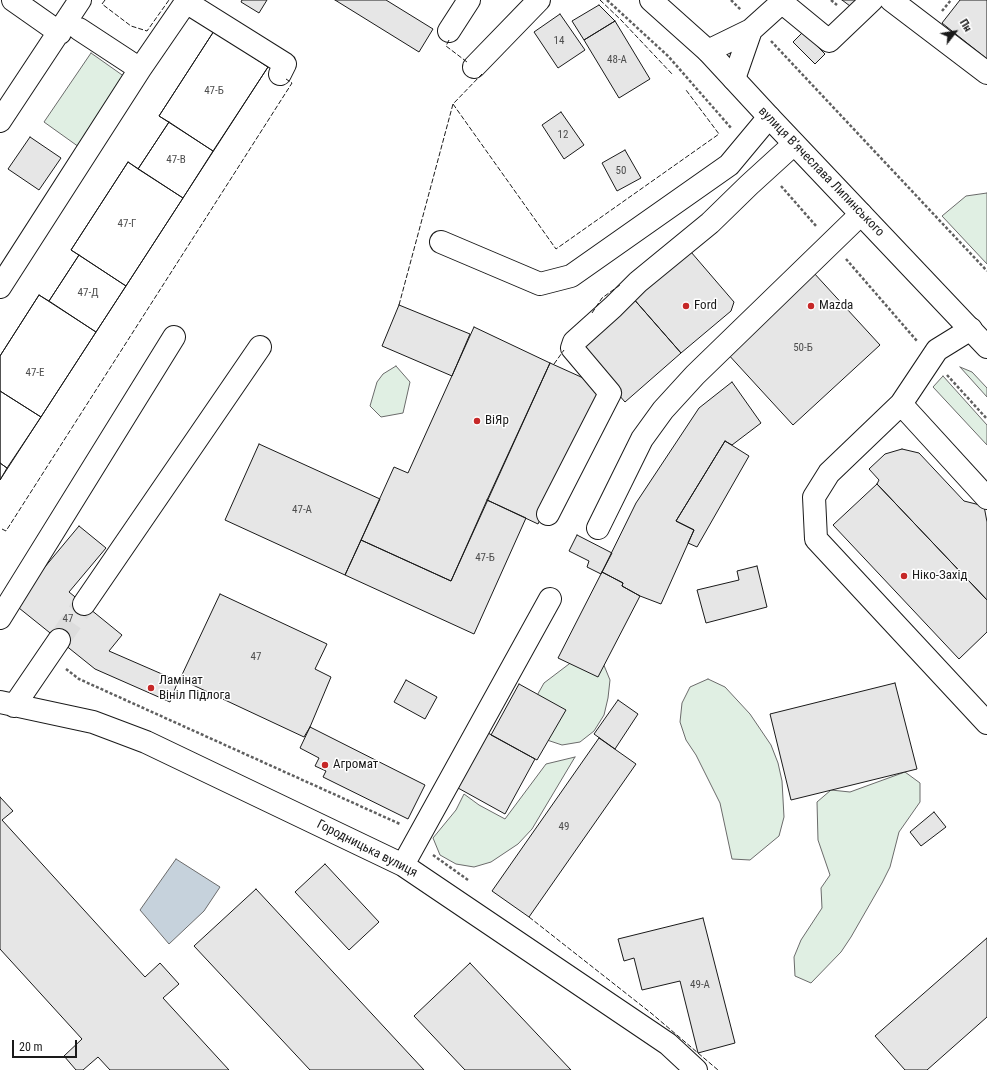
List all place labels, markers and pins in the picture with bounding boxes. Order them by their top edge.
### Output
place label: Ford [694,298,717,314]
place label: Mazda [819,298,853,314]
marker: Ford [681,301,691,311]
marker: Mazda [806,301,816,311]
place label: ВіЯр [485,413,509,429]
marker: ВіЯр [472,416,482,426]
place label: Ніко-Захід [912,568,968,584]
marker: Ніко-Захід [899,571,909,581]
place label: Ламінат Вініл Підлога [159,673,231,704]
marker: Ламінат Вініл Підлога [146,683,156,693]
place label: Агромат [333,757,378,773]
marker: Агромат [320,760,330,770]

